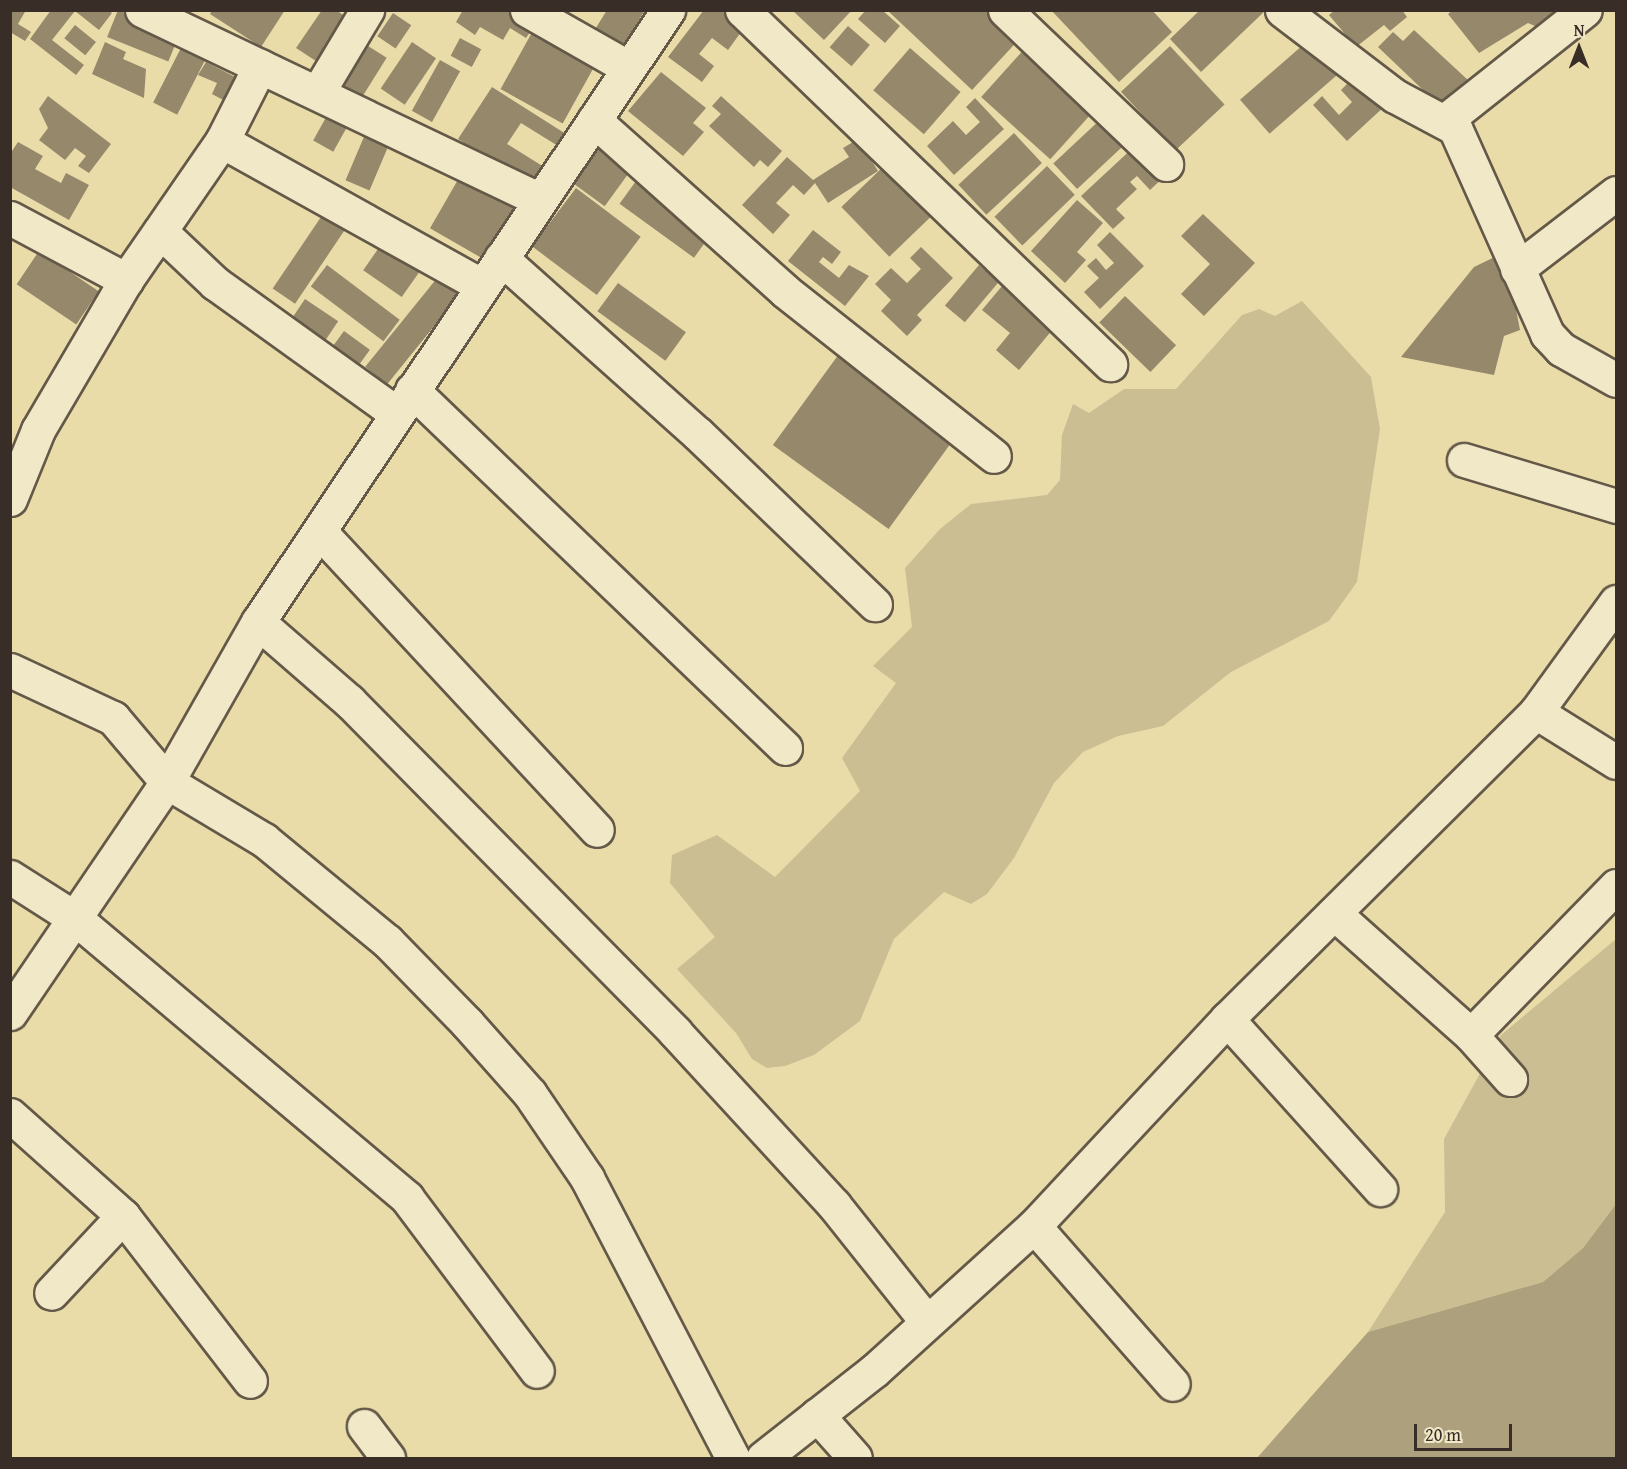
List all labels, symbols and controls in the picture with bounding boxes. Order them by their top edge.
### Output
north arrow [1549,18,1609,78]
text: N [1574,18,1584,42]
scale bar [1417,1412,1514,1450]
text: 20 m [1425,1421,1461,1448]

